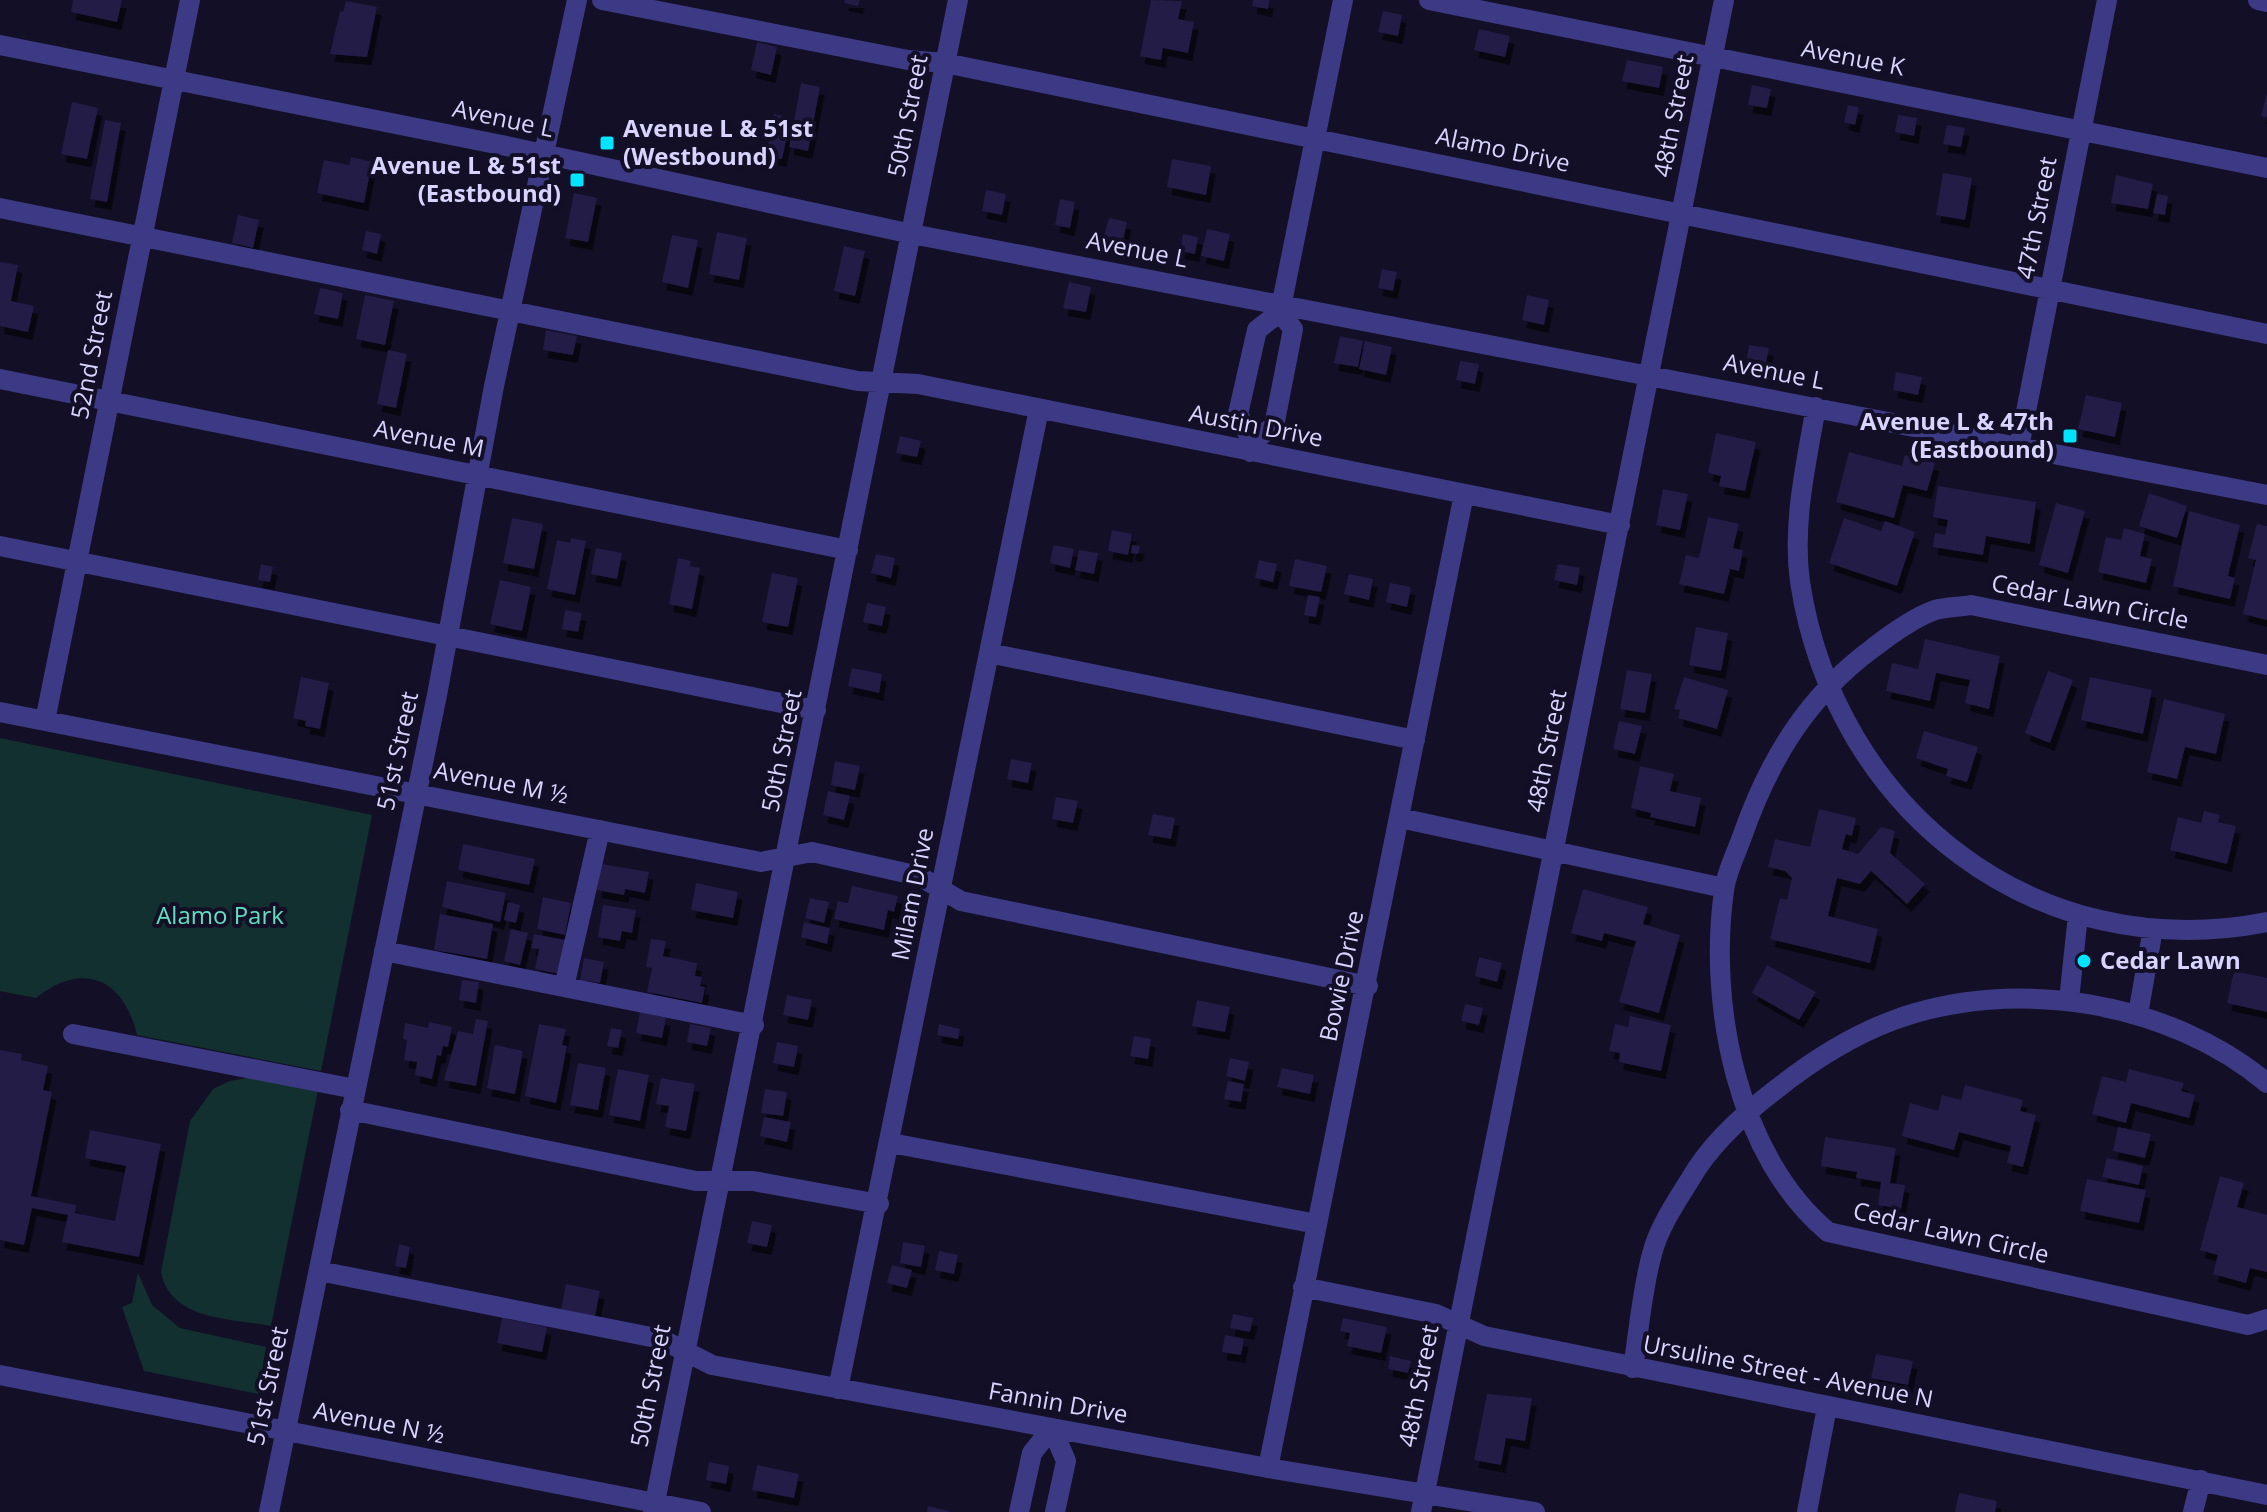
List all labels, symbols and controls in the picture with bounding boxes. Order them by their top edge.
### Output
street label: Avenue K [1799,30,1908,83]
street label: 50th Street [879,52,935,180]
street label: 48th Street [1645,52,1701,180]
street label: Avenue L [450,91,557,144]
place label: Avenue L & 51st (Westbound) [623,111,813,172]
street label: Alamo Drive [1433,118,1573,179]
marker: Avenue L & 51st (Westbound) [598,134,616,152]
place label: Avenue L & 51st (Eastbound) [371,148,561,209]
street label: 47th Street [2008,154,2064,282]
marker: Avenue L & 51st (Eastbound) [568,171,586,189]
street label: Avenue L [1084,223,1191,274]
street label: 52nd Street [62,288,119,422]
street label: Avenue L [1721,345,1828,396]
street label: Austin Drive [1187,395,1326,454]
place label: Avenue L & 47th (Eastbound) [1860,404,2054,465]
street label: Avenue M [371,411,487,464]
marker: Avenue L & 47th (Eastbound) [2061,427,2079,445]
street label: Cedar Lawn Circle [1989,565,2192,636]
street label: 50th Street [753,687,809,815]
street label: 48th Street [1518,687,1574,815]
street label: 51st Street [368,688,425,813]
street label: Avenue M ½ [431,752,571,811]
street label: Milam Drive [883,825,941,963]
park label: Alamo Park [156,898,284,931]
street label: Bowie Drive [1311,907,1371,1044]
place label: Cedar Lawn [2100,943,2241,976]
marker: Cedar Lawn [2075,952,2093,970]
street label: Cedar Lawn Circle [1850,1193,2053,1270]
street label: 50th Street [622,1322,678,1450]
street label: 48th Street [1390,1322,1446,1450]
street label: 51st Street [238,1323,295,1448]
street label: Ursuline Street - Avenue N [1640,1326,1936,1415]
street label: Fannin Drive [986,1373,1131,1430]
street label: Avenue N ½ [311,1393,447,1450]

